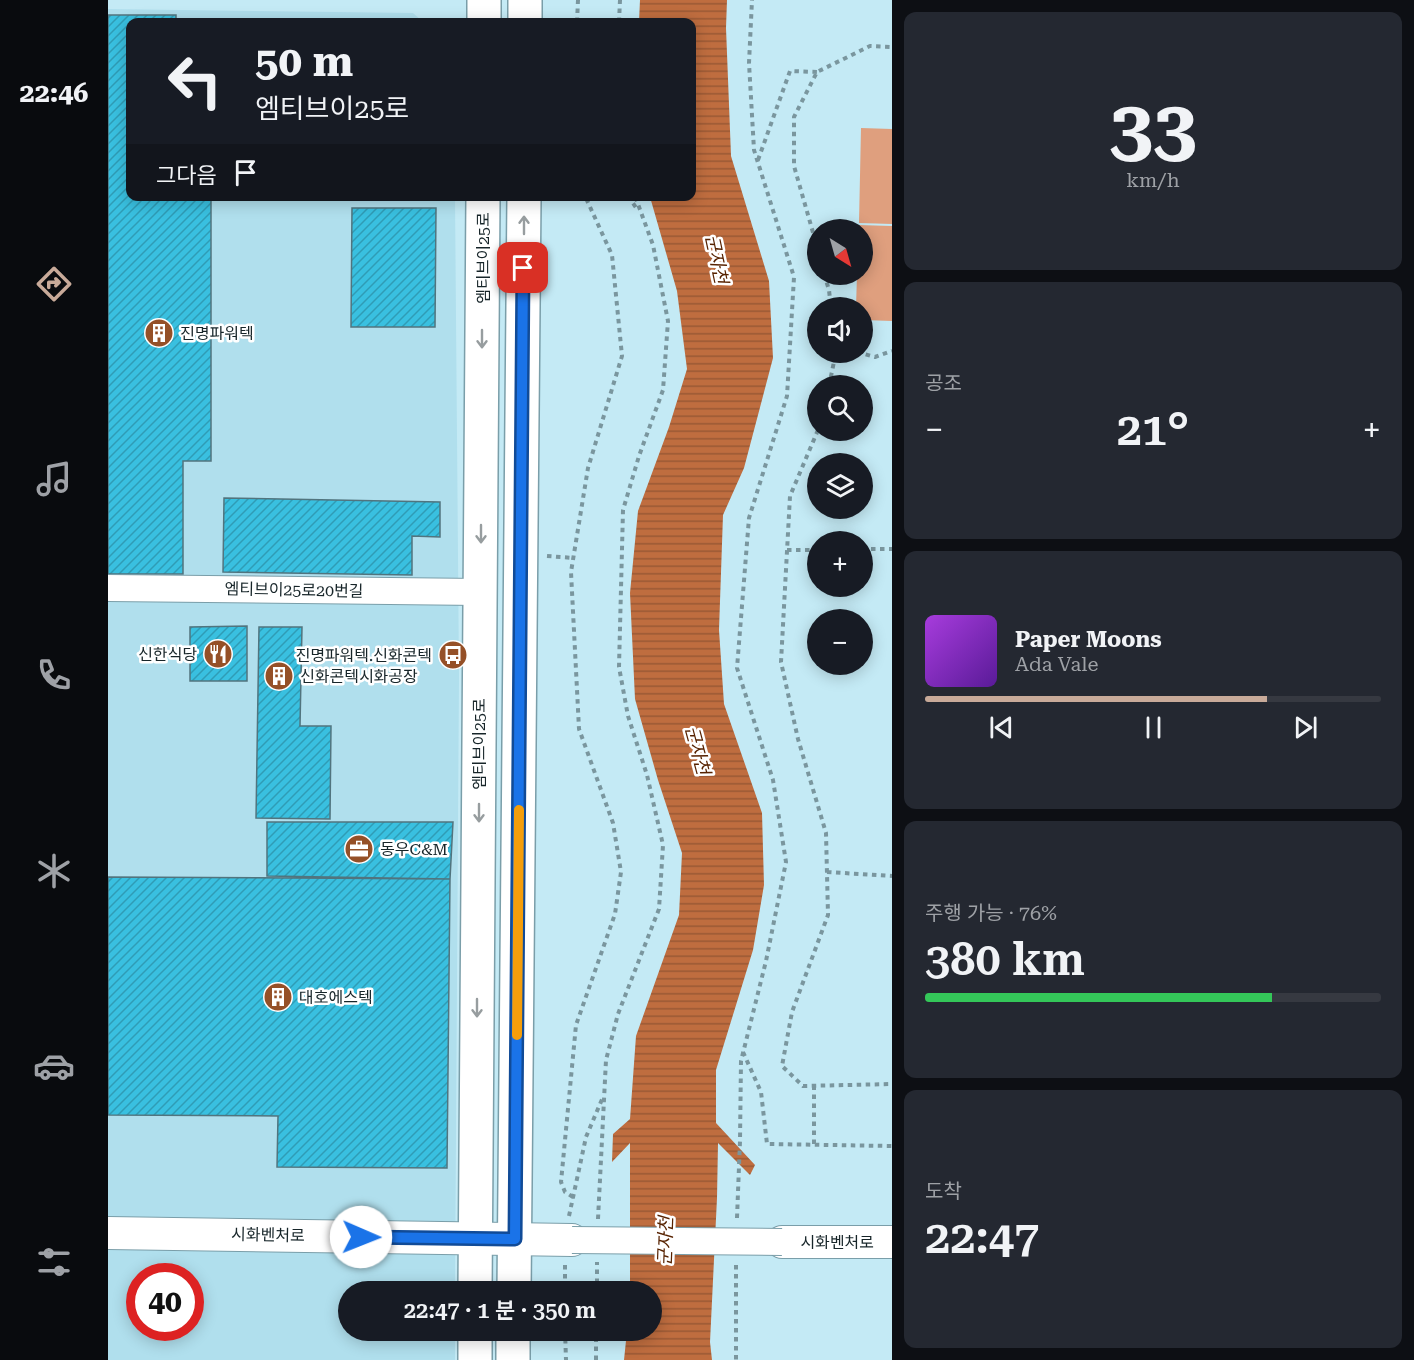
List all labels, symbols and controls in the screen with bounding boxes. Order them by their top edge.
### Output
text: 50 m [255,37,353,86]
icon: left [156,42,234,120]
text: 22:46 [20,77,88,109]
text: 33 [1109,83,1197,174]
text: 엠티브이25로 [255,93,409,125]
icon: arrive [229,156,262,189]
text: 그다음 [156,163,217,188]
text: km/h [1126,168,1180,192]
street label: 엠티브이25로 [474,212,493,304]
one-way arrow [518,216,530,236]
north arrow [807,219,873,285]
map controls [807,219,873,675]
water label: 군자천 [702,233,733,288]
pin [497,242,548,293]
icon: arrive [506,251,539,284]
icon: directions [33,263,75,305]
button: sound [807,297,873,363]
building icon: 진명파워텍 [143,317,175,349]
place label: 진명파워텍 [180,324,254,343]
one-way arrow [476,328,488,348]
text: 공조 [925,371,962,395]
button: search [807,375,873,441]
text: 21° [1117,403,1189,456]
text: − [925,410,943,449]
text: + [1363,410,1381,449]
button: layers [807,453,873,519]
icon: music [33,458,75,500]
one-way arrow [475,523,487,543]
button: + [807,531,873,597]
street label: 엠티브이25로20번길 [224,579,364,601]
button: − [807,609,873,675]
text: Paper Moons [1015,627,1162,652]
restaurant icon: 신한식당 [202,638,234,670]
bus stop icon: 진명파워텍.신화콘텍 [437,639,469,671]
place label: 신한식당 [138,645,197,664]
place label: 진명파워텍.신화콘텍 [295,646,432,665]
text: Ada Vale [1015,652,1098,676]
icon: phone [33,654,75,696]
building icon: 신화콘텍시화공장 [263,660,295,692]
place label: 신화콘텍시화공장 [300,667,418,686]
street label: 엠티브이25로 [470,698,489,790]
icon: previous [985,711,1018,744]
icon: pause [1137,711,1170,744]
icon: next [1289,711,1322,744]
water label: 군자천 [681,723,715,779]
one-way arrow [473,802,485,822]
office icon: 동우C&M [343,833,375,865]
place label: 동우C&M [380,840,448,859]
icon: climate [33,850,75,892]
text: 주행 가능 · 76% [925,901,1057,925]
text: 380 km [925,933,1085,986]
building icon: 대호에스텍 [262,981,294,1013]
place label: 대호에스텍 [299,988,373,1007]
one-way arrow [471,997,483,1017]
icon: car [33,1045,75,1087]
text: 도착 [925,1179,962,1203]
position arrow [329,1205,393,1269]
text: 22:47 [925,1211,1039,1264]
water label: 군자천 [654,1213,676,1266]
street label: 시화벤처로 [231,1225,305,1245]
street label: 시화벤처로 [800,1233,874,1252]
icon: filters [33,1241,75,1283]
speed limit sign: 40 [126,1263,204,1341]
text: 22:47 · 1 분 · 350 m [404,1298,596,1323]

